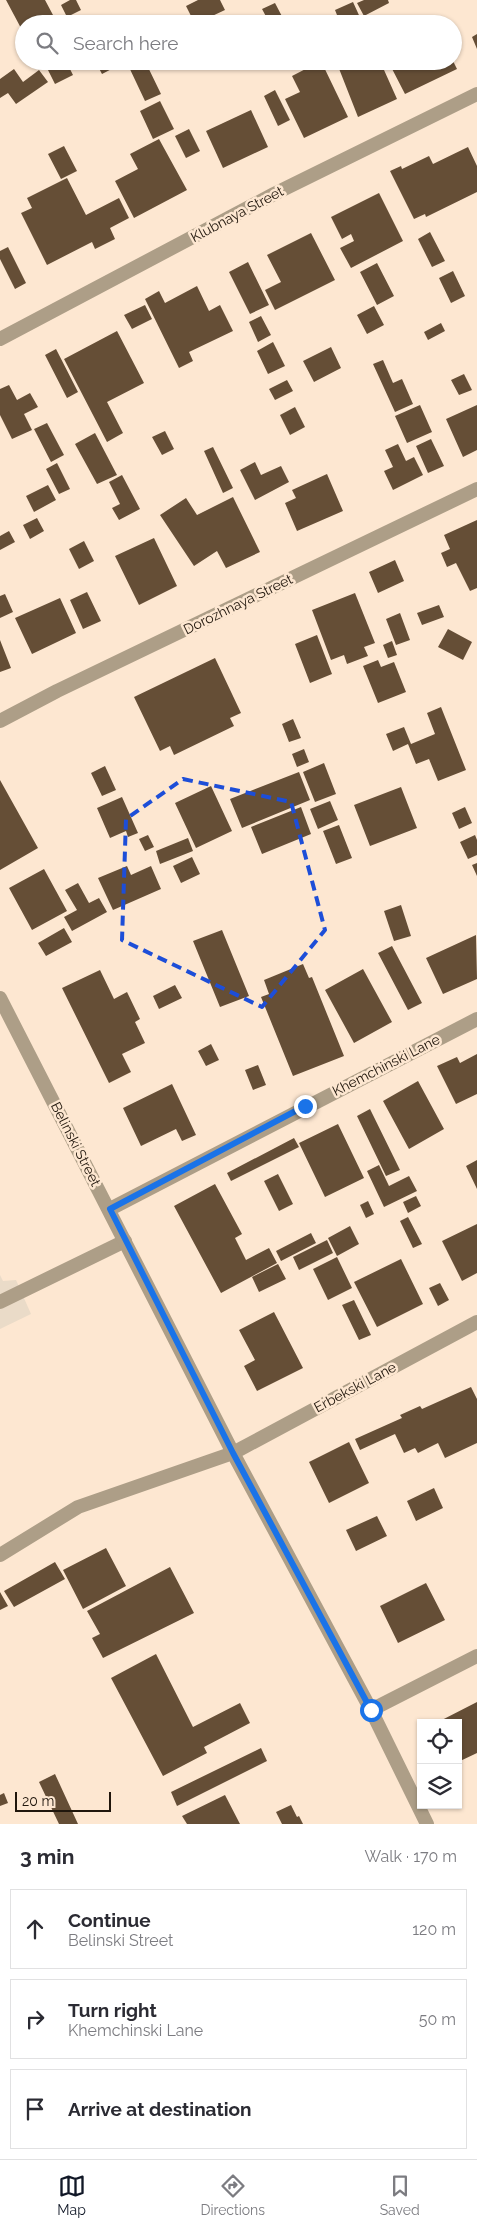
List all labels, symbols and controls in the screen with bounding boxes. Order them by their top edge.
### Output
search box [15,15,462,70]
icon: search [33,29,61,57]
text: Search here [73,32,179,54]
street label: Klubnaya Street [188,183,286,245]
street label: Dorozhnaya Street [181,571,295,637]
street label: Khemchinski Lane [330,1031,442,1099]
route end [294,1095,317,1118]
street label: Belinski Street [48,1099,104,1189]
street label: Erbekski Lane [311,1359,399,1415]
route start [360,1699,383,1722]
map controls [417,1719,462,1809]
button: locate [417,1719,462,1764]
button: layers [417,1764,462,1809]
scale bar [15,1789,111,1812]
text: 20 m [22,1793,54,1809]
text: 3 min [20,1844,74,1869]
text: Walk · 170 m [365,1847,457,1866]
text: Continue [68,1909,151,1931]
icon: ahead [21,1915,49,1943]
text: 120 m [412,1920,456,1939]
text: Belinski Street [68,1931,173,1950]
text: Turn right [68,1999,157,2021]
icon: right [21,2005,49,2033]
text: 50 m [419,2010,456,2029]
text: Khemchinski Lane [68,2021,203,2040]
icon: arrive [21,2095,49,2123]
text: Arrive at destination [68,2098,252,2120]
tab: Map [57,2172,86,2218]
tab: Directions [200,2172,265,2218]
tab: Saved [380,2172,420,2218]

